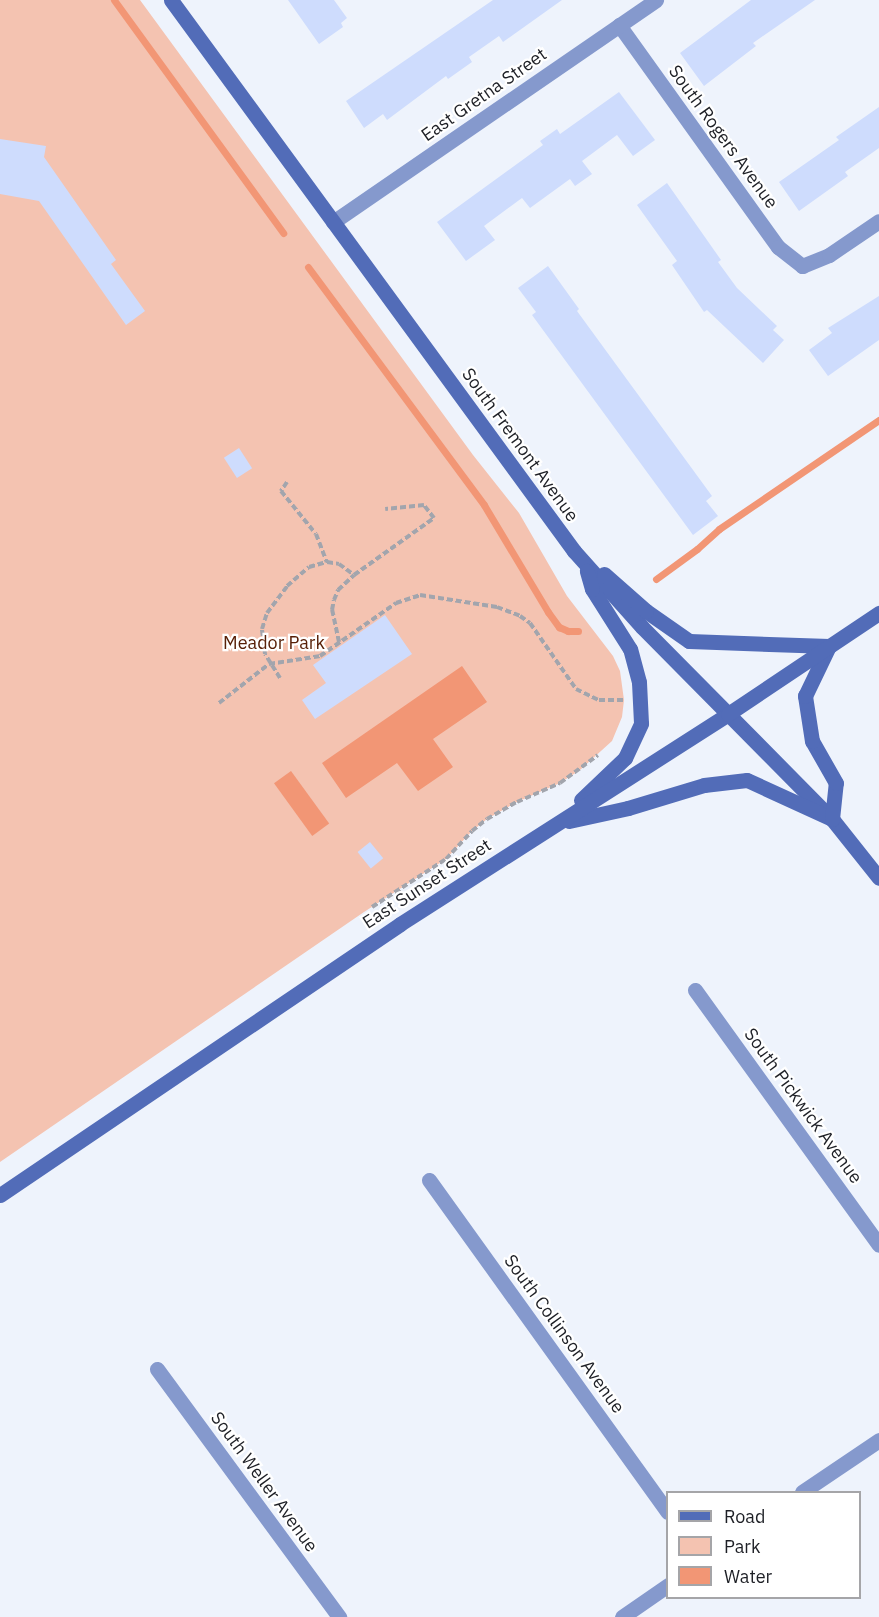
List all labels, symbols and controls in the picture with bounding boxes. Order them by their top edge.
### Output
street label: East Gretna Street [417,44,551,146]
street label: South Rogers Avenue [664,61,782,213]
street label: South Fremont Avenue [457,364,583,526]
park label: Meador Park [223,632,325,654]
street label: East Sunset Street [359,834,495,934]
street label: South Pickwick Avenue [739,1024,867,1188]
street label: South Collinson Avenue [499,1251,629,1417]
street label: South Weller Avenue [206,1408,322,1556]
legend [666,1491,861,1599]
text: Road [724,1505,765,1528]
text: Park [724,1535,760,1558]
text: Water [724,1565,772,1588]

